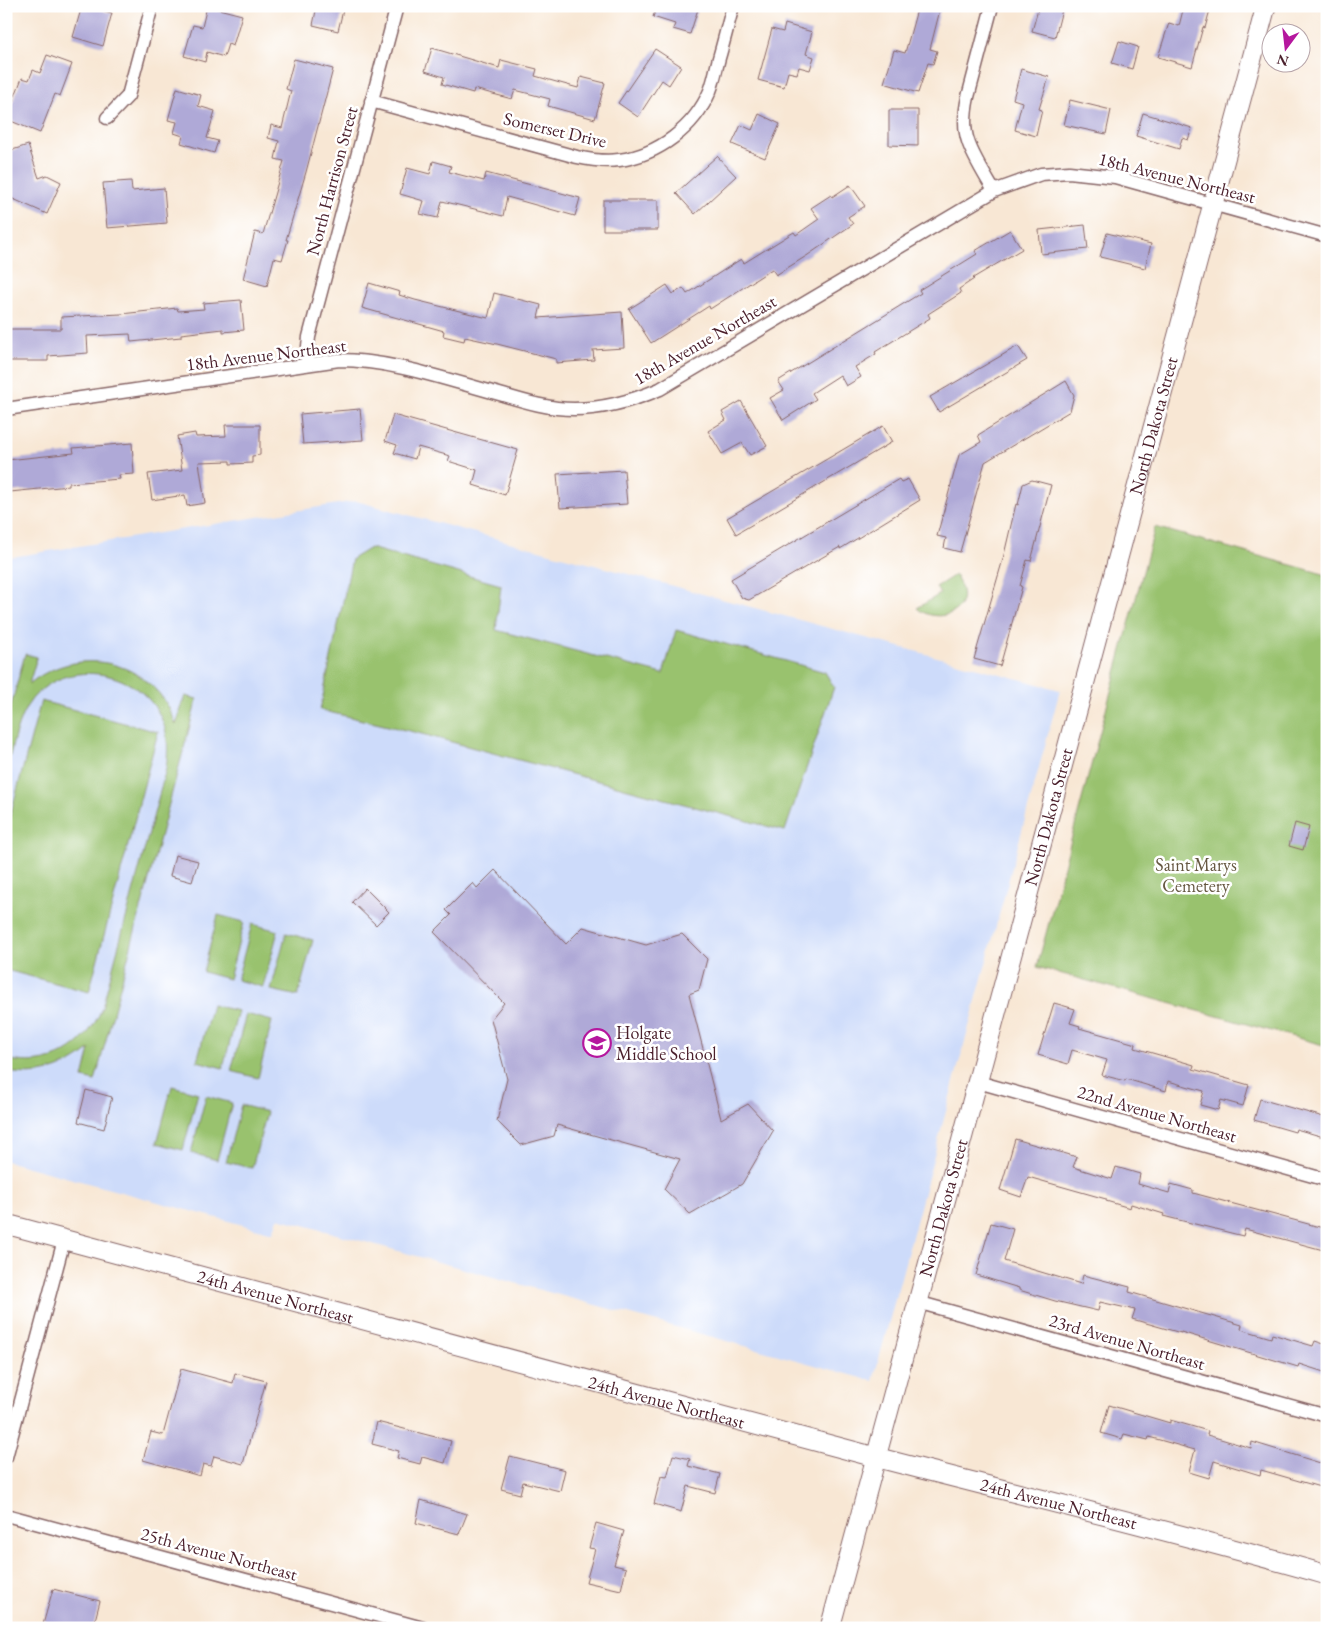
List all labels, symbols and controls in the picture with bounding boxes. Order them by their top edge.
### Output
north arrow [1260,22,1310,72]
text: N [1274,50,1290,71]
street label: North Harrison Street [301,104,363,258]
street label: Somerset Drive [501,107,609,153]
street label: 18th Avenue Northeast [1096,147,1258,208]
street label: 18th Avenue Northeast [629,289,780,390]
street label: 18th Avenue Northeast [185,333,347,376]
street label: North Dakota Street [1124,354,1183,497]
street label: North Dakota Street [1019,745,1078,888]
park label: Saint Marys Cemetery [1155,853,1237,897]
place label: Holgate Middle School [616,1021,717,1065]
school or university icon: Holgate Middle School [582,1028,612,1058]
street label: 22nd Avenue Northeast [1075,1080,1240,1147]
street label: North Dakota Street [913,1136,973,1279]
street label: 24th Avenue Northeast [195,1264,357,1329]
street label: 23rd Avenue Northeast [1047,1308,1208,1375]
street label: 24th Avenue Northeast [586,1370,748,1434]
street label: 24th Avenue Northeast [978,1472,1140,1534]
street label: 25th Avenue Northeast [138,1522,300,1586]

